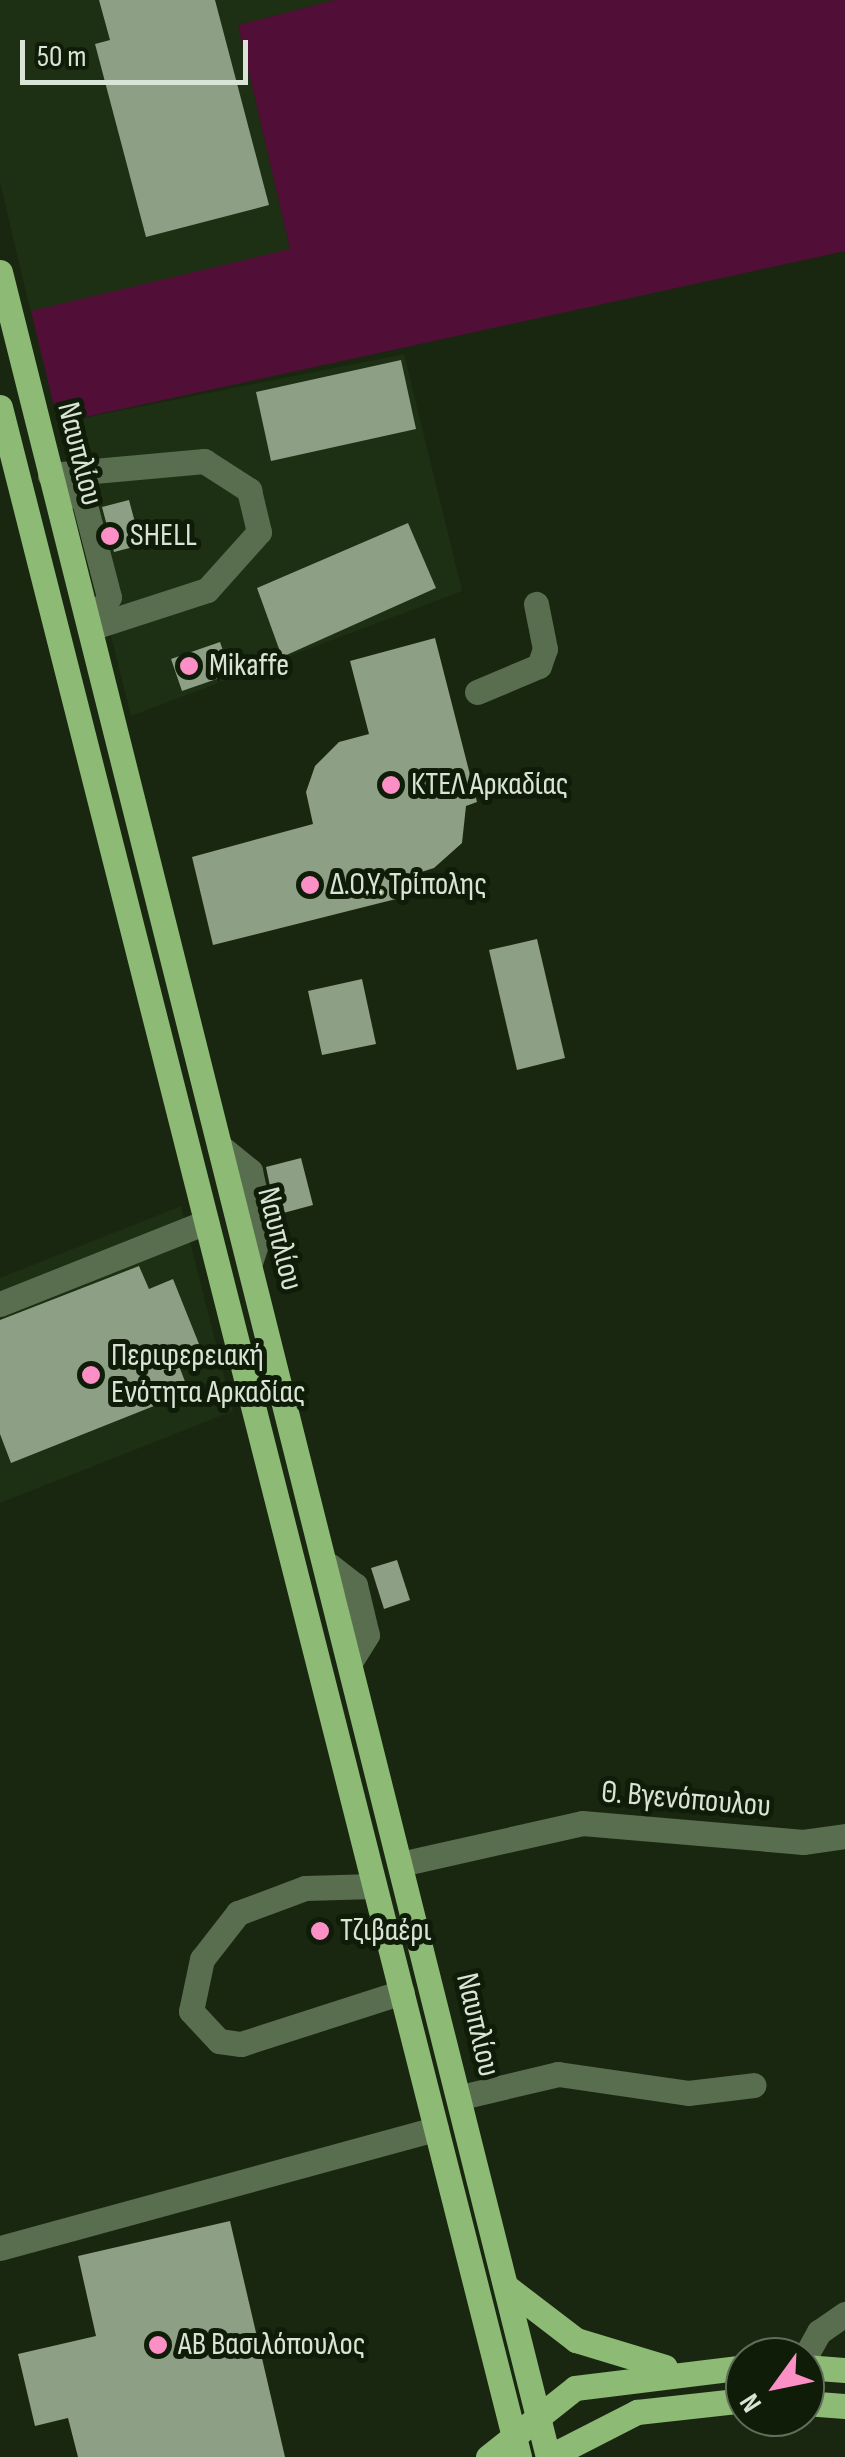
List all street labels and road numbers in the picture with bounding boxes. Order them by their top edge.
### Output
street label: Ναυπλίου [48,398,110,510]
street label: Ναυπλίου [248,1183,310,1295]
street label: Θ. Βγενόπουλου [600,1773,772,1827]
street label: Ναυπλίου [446,1970,508,2080]

